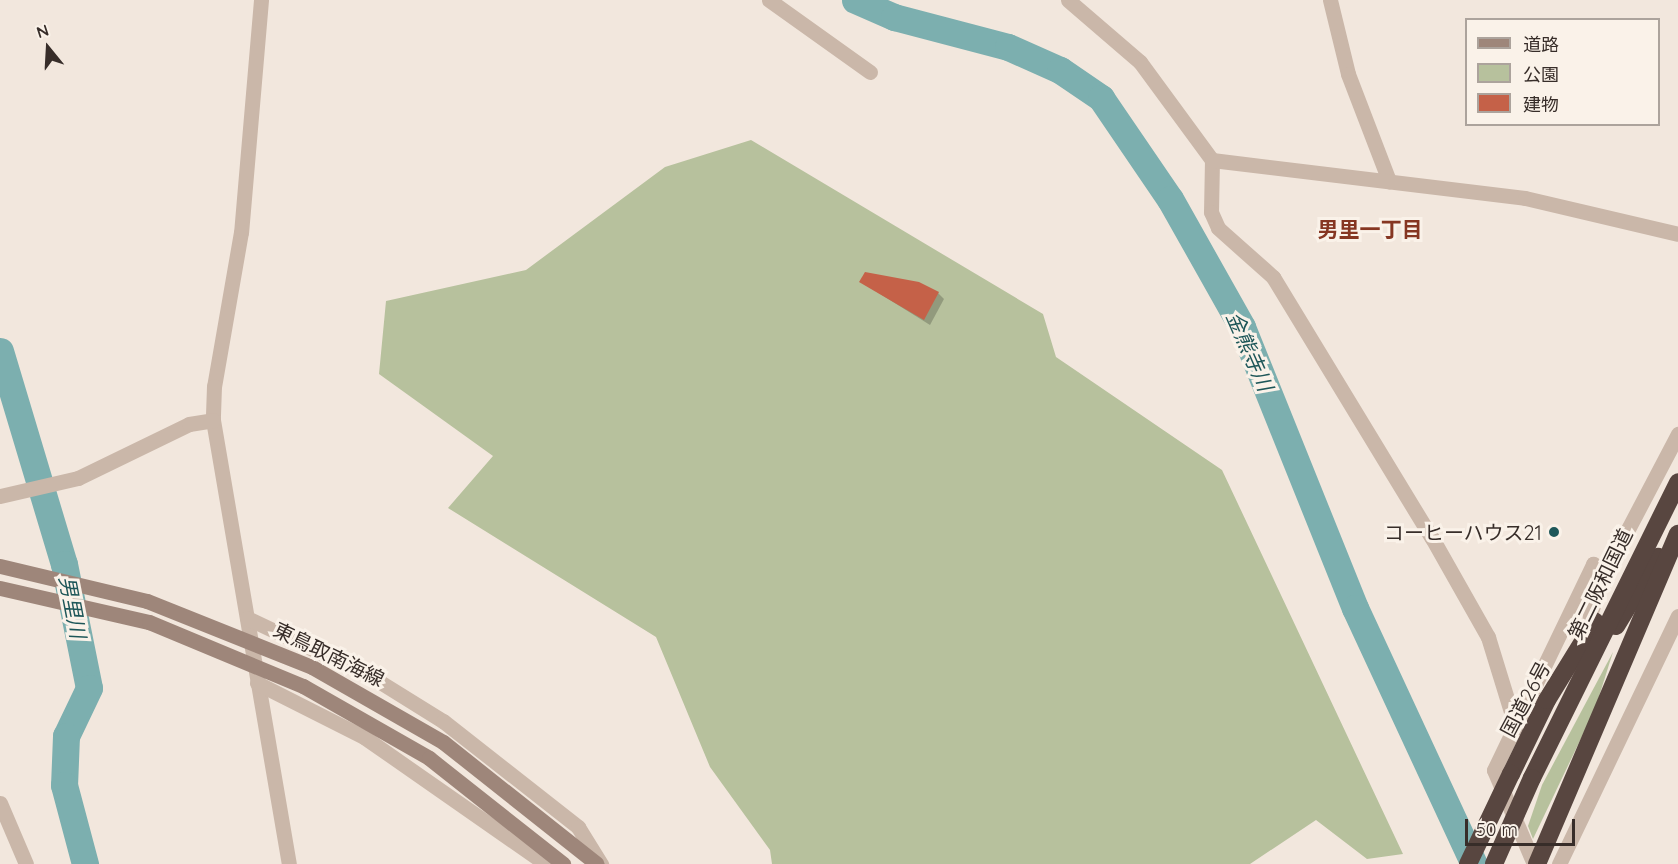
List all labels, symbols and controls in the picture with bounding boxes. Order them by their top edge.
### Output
north arrow [18,18,78,78]
legend [1465,18,1660,126]
text: N [34,20,51,42]
text: 道路 [1523,33,1559,56]
text: 公園 [1523,63,1559,86]
text: 建物 [1523,93,1559,116]
district label: 男里一丁目 [1318,216,1422,242]
water label: 金熊寺川 [1221,308,1279,394]
place label: コーヒーハウス21 [1384,520,1542,544]
marker: コーヒーハウス21 [1547,525,1561,539]
street label: 第二阪和国道 [1563,525,1637,643]
water label: 男里川 [55,574,91,640]
street label: 東鳥取南海線 [270,617,388,691]
street label: 国道26号 [1495,657,1555,741]
scale bar [1468,807,1578,845]
text: 50 m [1476,818,1518,841]

